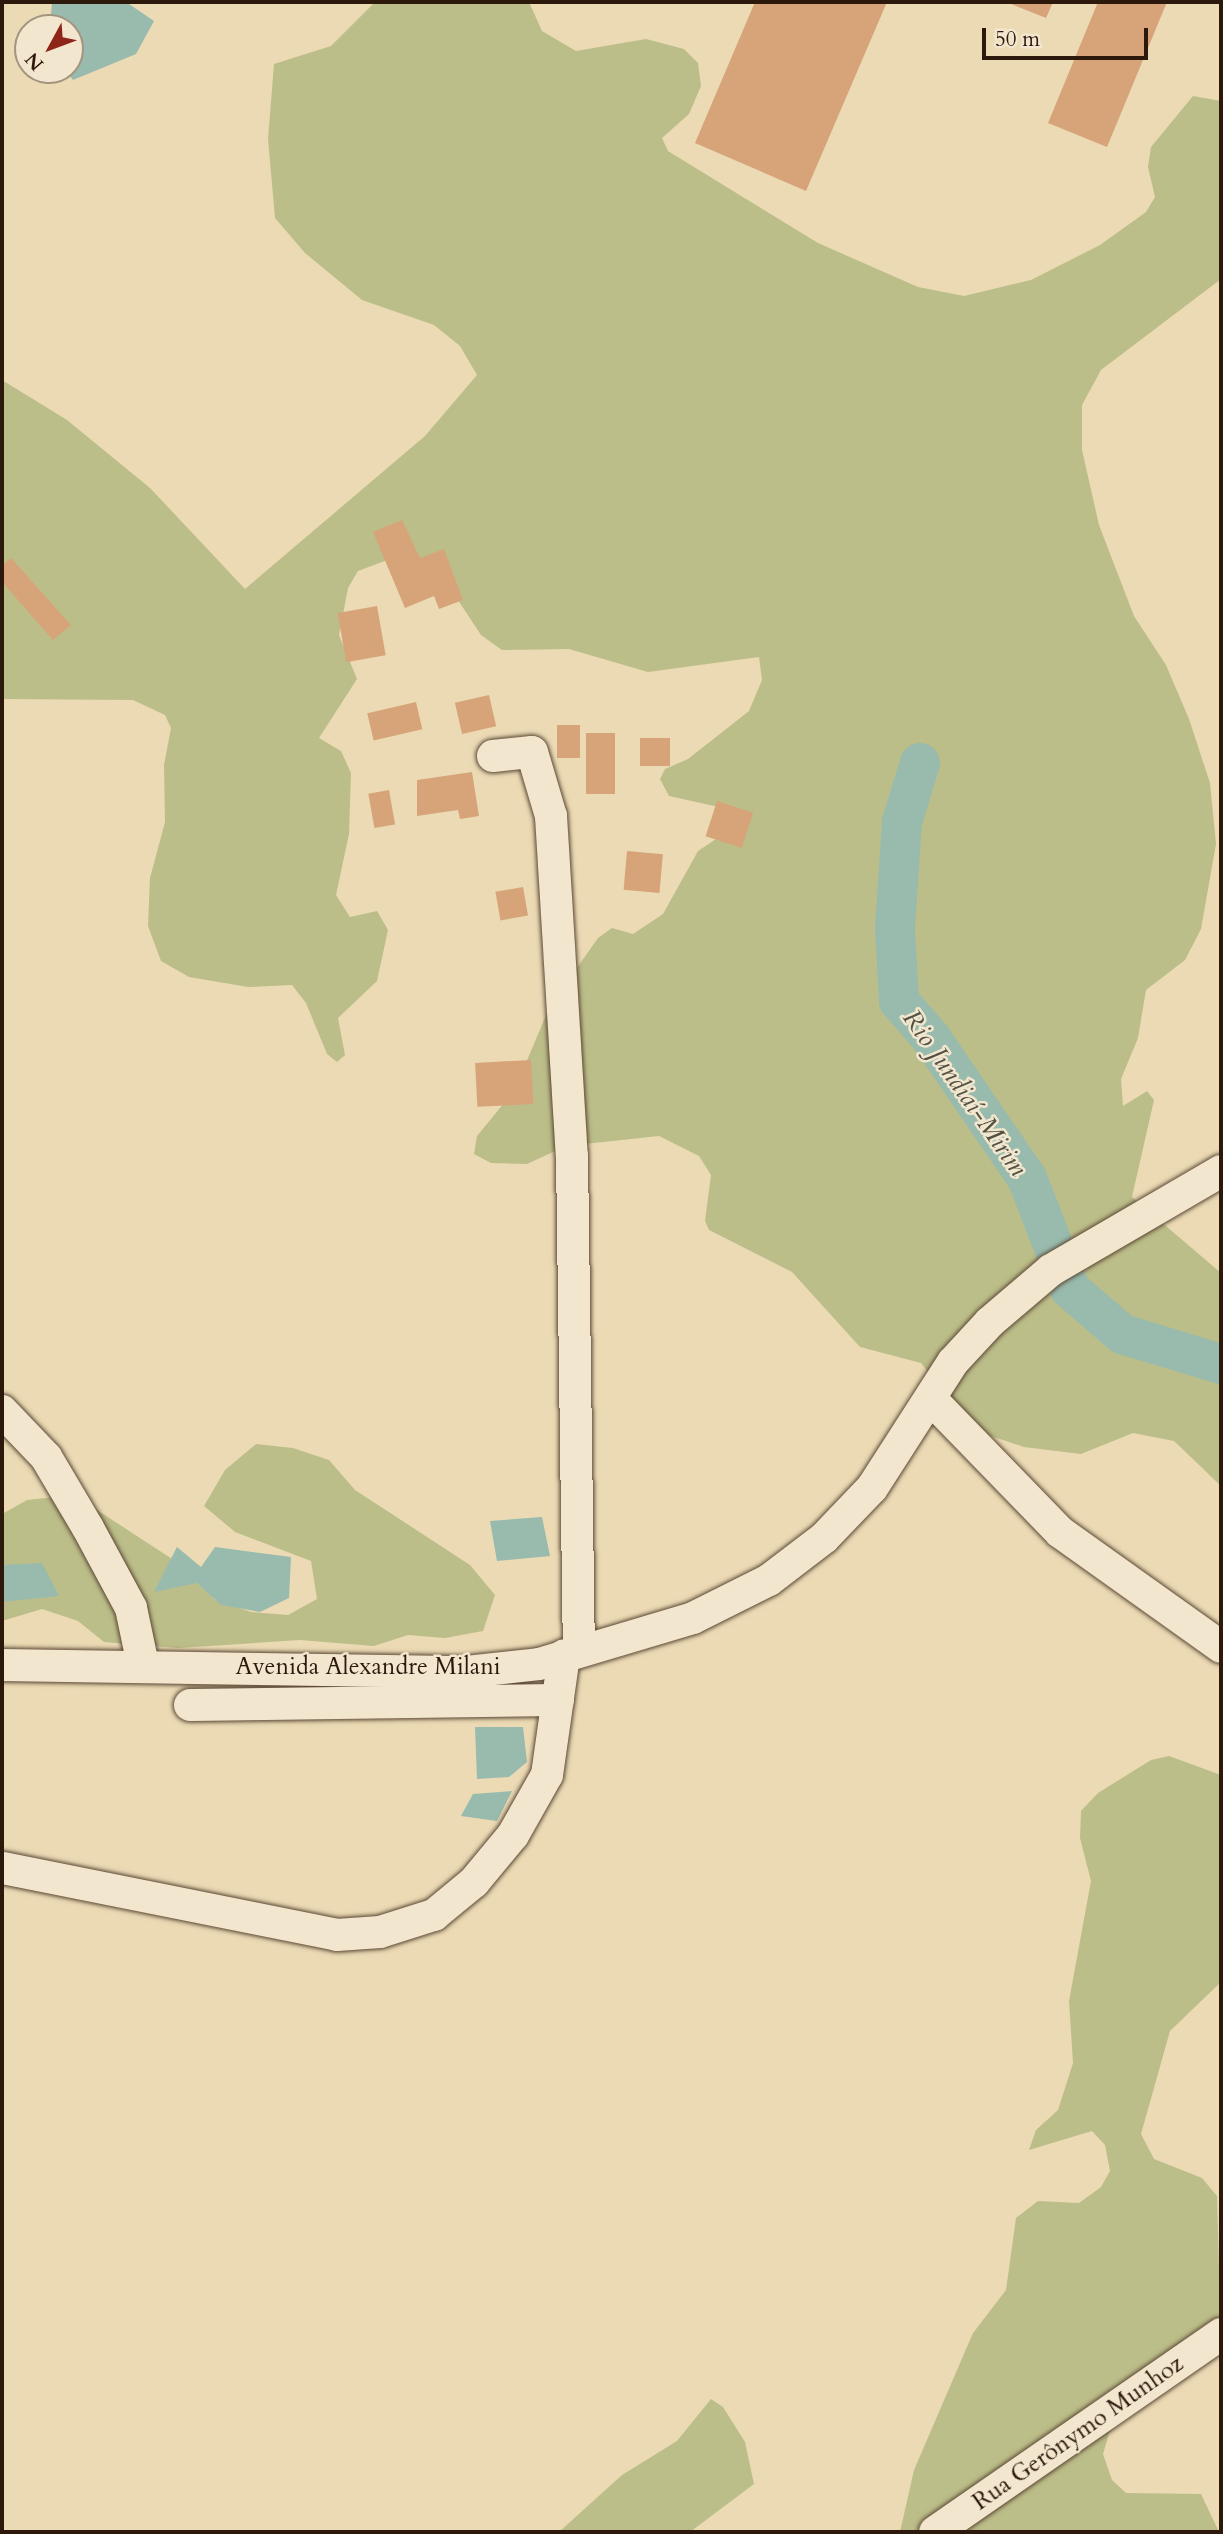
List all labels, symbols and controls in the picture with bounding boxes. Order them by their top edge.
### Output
north arrow [14,14,84,84]
scale bar [985,14,1151,58]
text: 50 m [995,25,1040,54]
text: N [19,47,50,76]
water label: Rio Jundiaí-Mirim [896,1004,1034,1182]
street label: Avenida Alexandre Milani [235,1653,501,1681]
street label: Rua Gerônymo Munhoz [967,2349,1189,2517]

